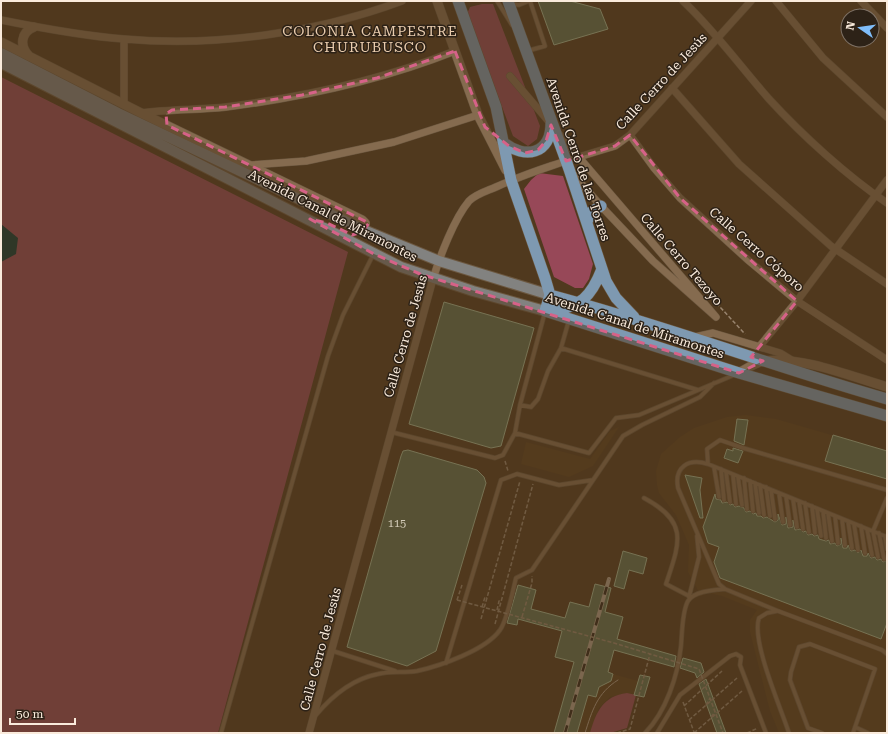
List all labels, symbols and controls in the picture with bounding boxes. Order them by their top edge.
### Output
north arrow [840,8,880,48]
text: N [843,20,858,31]
district label: COLONIA CAMPESTRE CHURUBUSCO [282,23,458,55]
street label: Calle Cerro de Jesús [613,30,710,133]
street label: Avenida Cerro de las Torres [543,76,614,243]
street label: Avenida Canal de Miramontes [246,166,420,265]
street label: Calle Cerro Cóporo [706,204,807,294]
street label: Calle Cerro Tezoyo [637,210,726,309]
street label: Calle Cerro de Jesús [381,273,430,399]
street label: Avenida Canal de Miramontes [544,289,726,362]
house number: 115 [388,517,406,530]
street label: Calle Cerro de Jesús [297,586,344,712]
scale bar [10,700,75,726]
text: 50 m [16,707,43,721]

